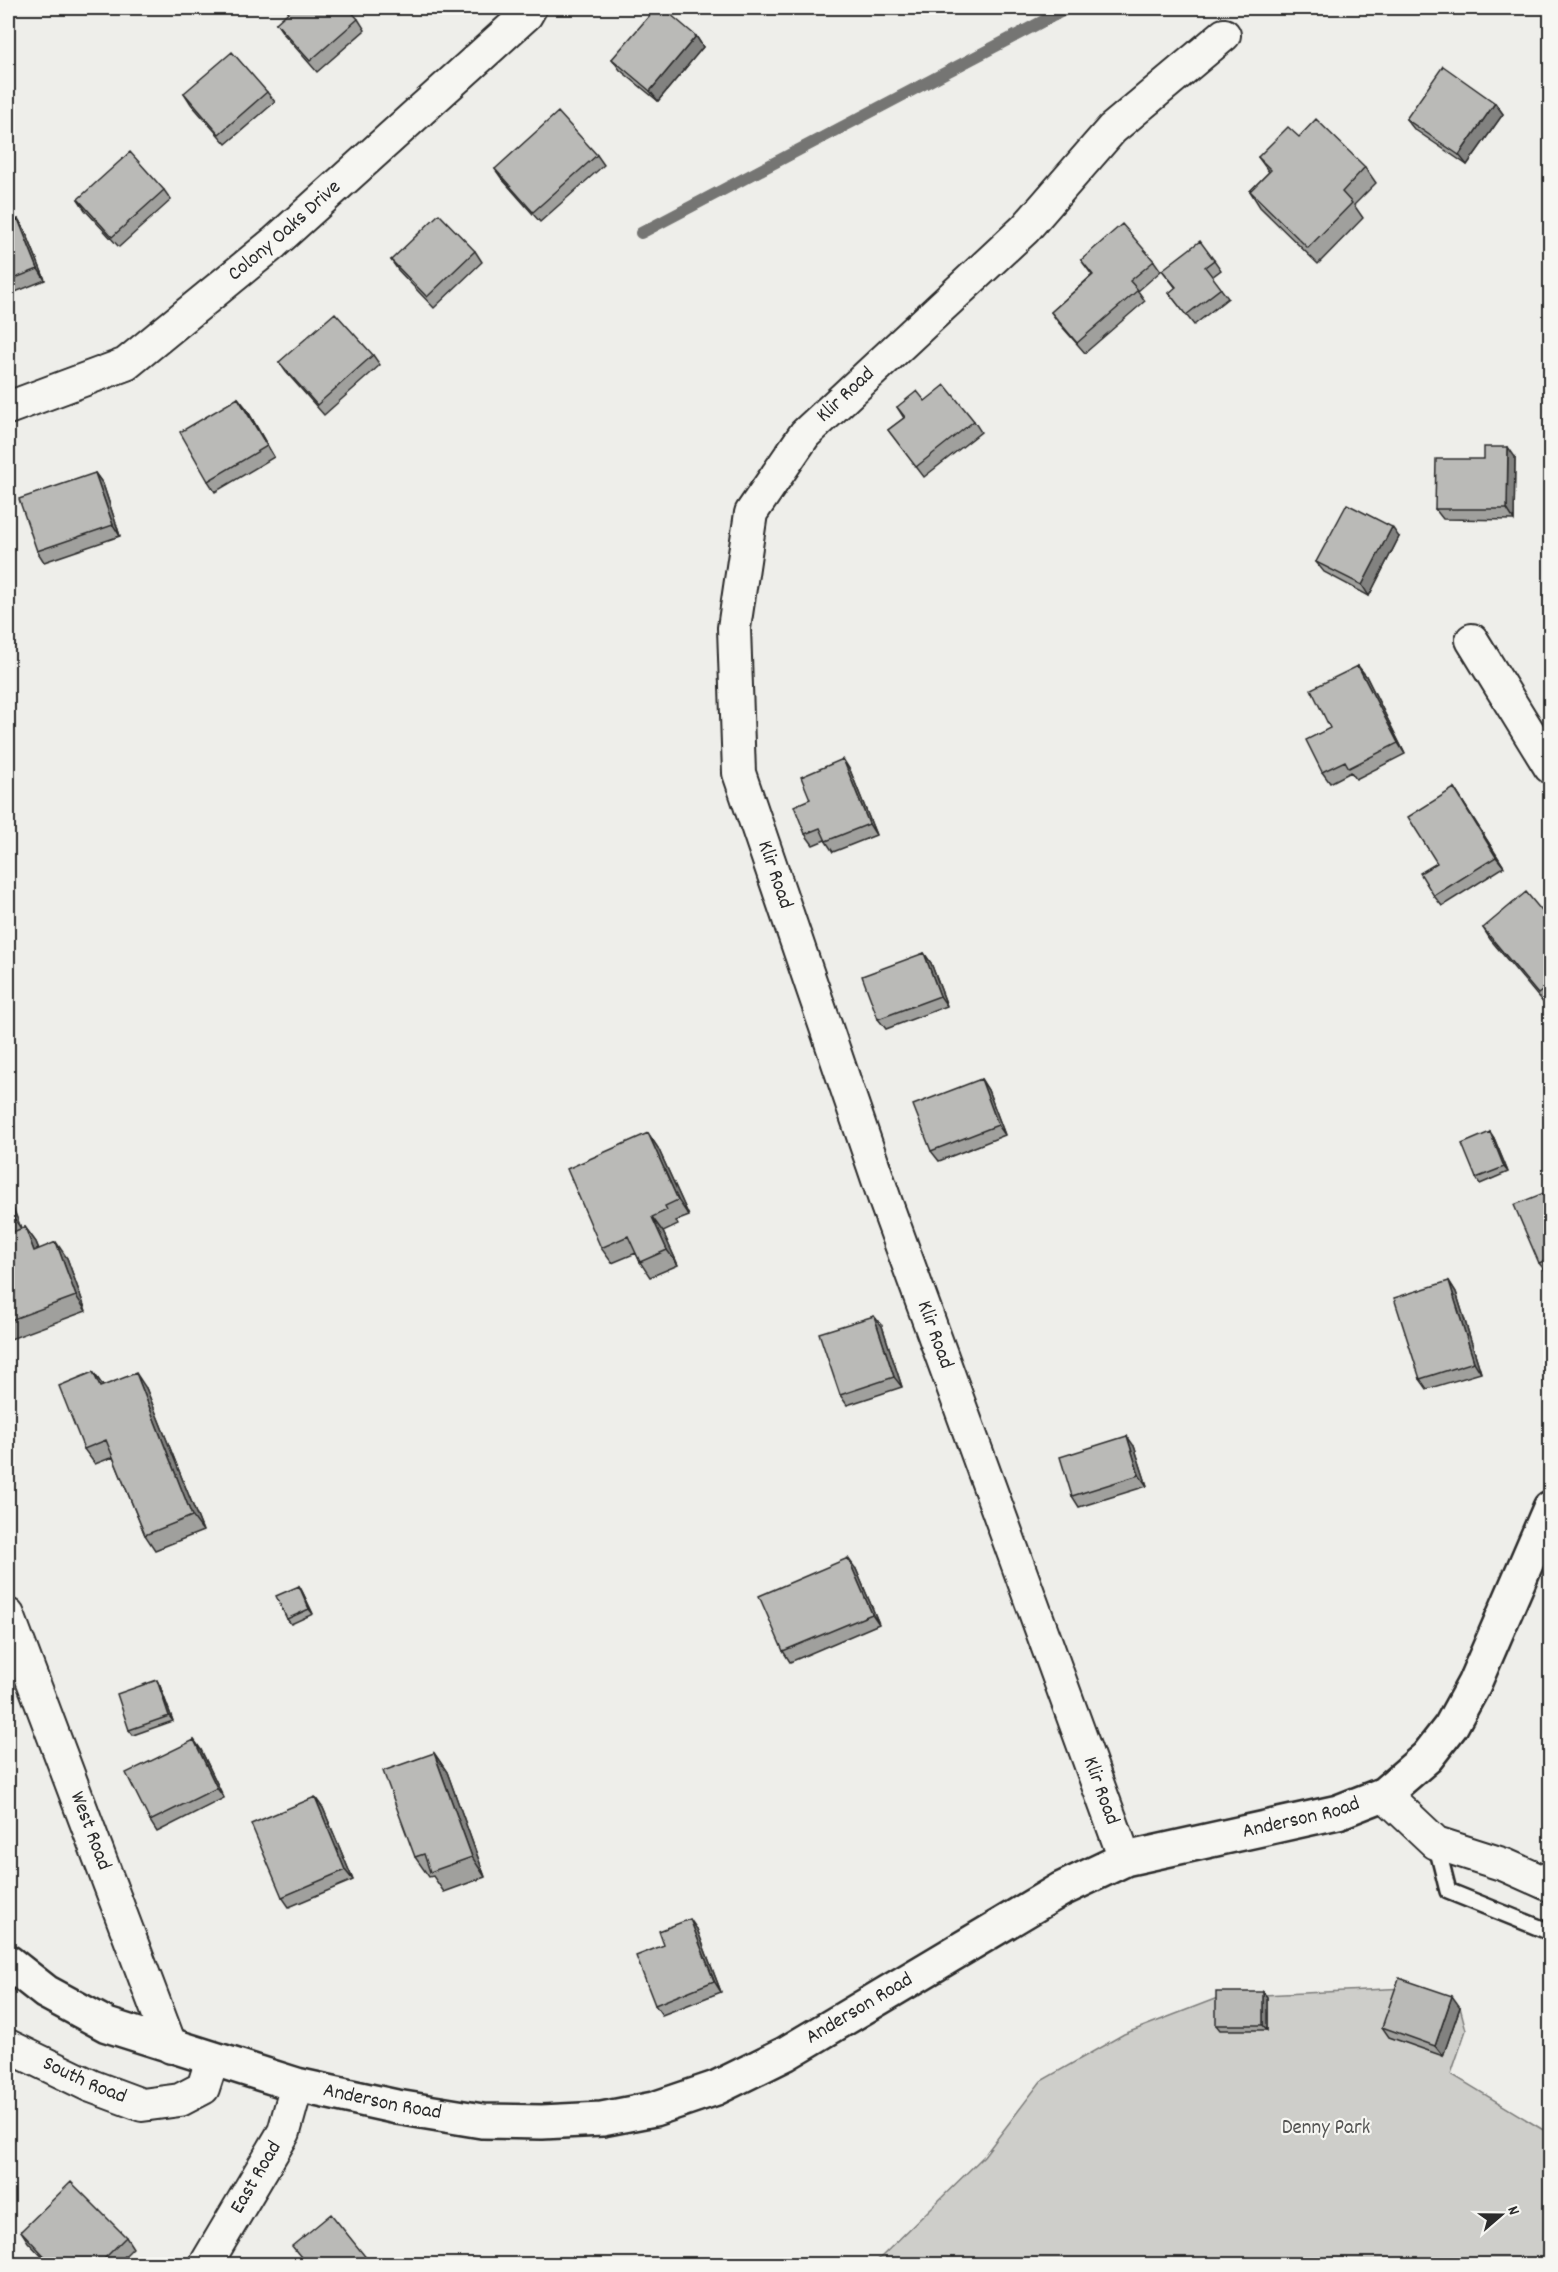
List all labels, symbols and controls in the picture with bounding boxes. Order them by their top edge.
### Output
street label: Colony Oaks Drive [222,174,348,289]
street label: Klir Road [810,361,882,431]
street label: Klir Road [748,837,800,913]
street label: Klir Road [908,1297,960,1373]
street label: Klir Road [1074,1753,1126,1829]
street label: West Road [61,1787,118,1875]
street label: Anderson Road [1240,1790,1365,1848]
street label: Anderson Road [800,1966,919,2053]
street label: South Road [37,2050,130,2113]
street label: Anderson Road [320,2076,443,2129]
park label: Denny Park [1282,2114,1370,2144]
street label: East Road [224,2136,290,2220]
north arrow [1471,2185,1531,2245]
text: N [1501,2203,1525,2218]

